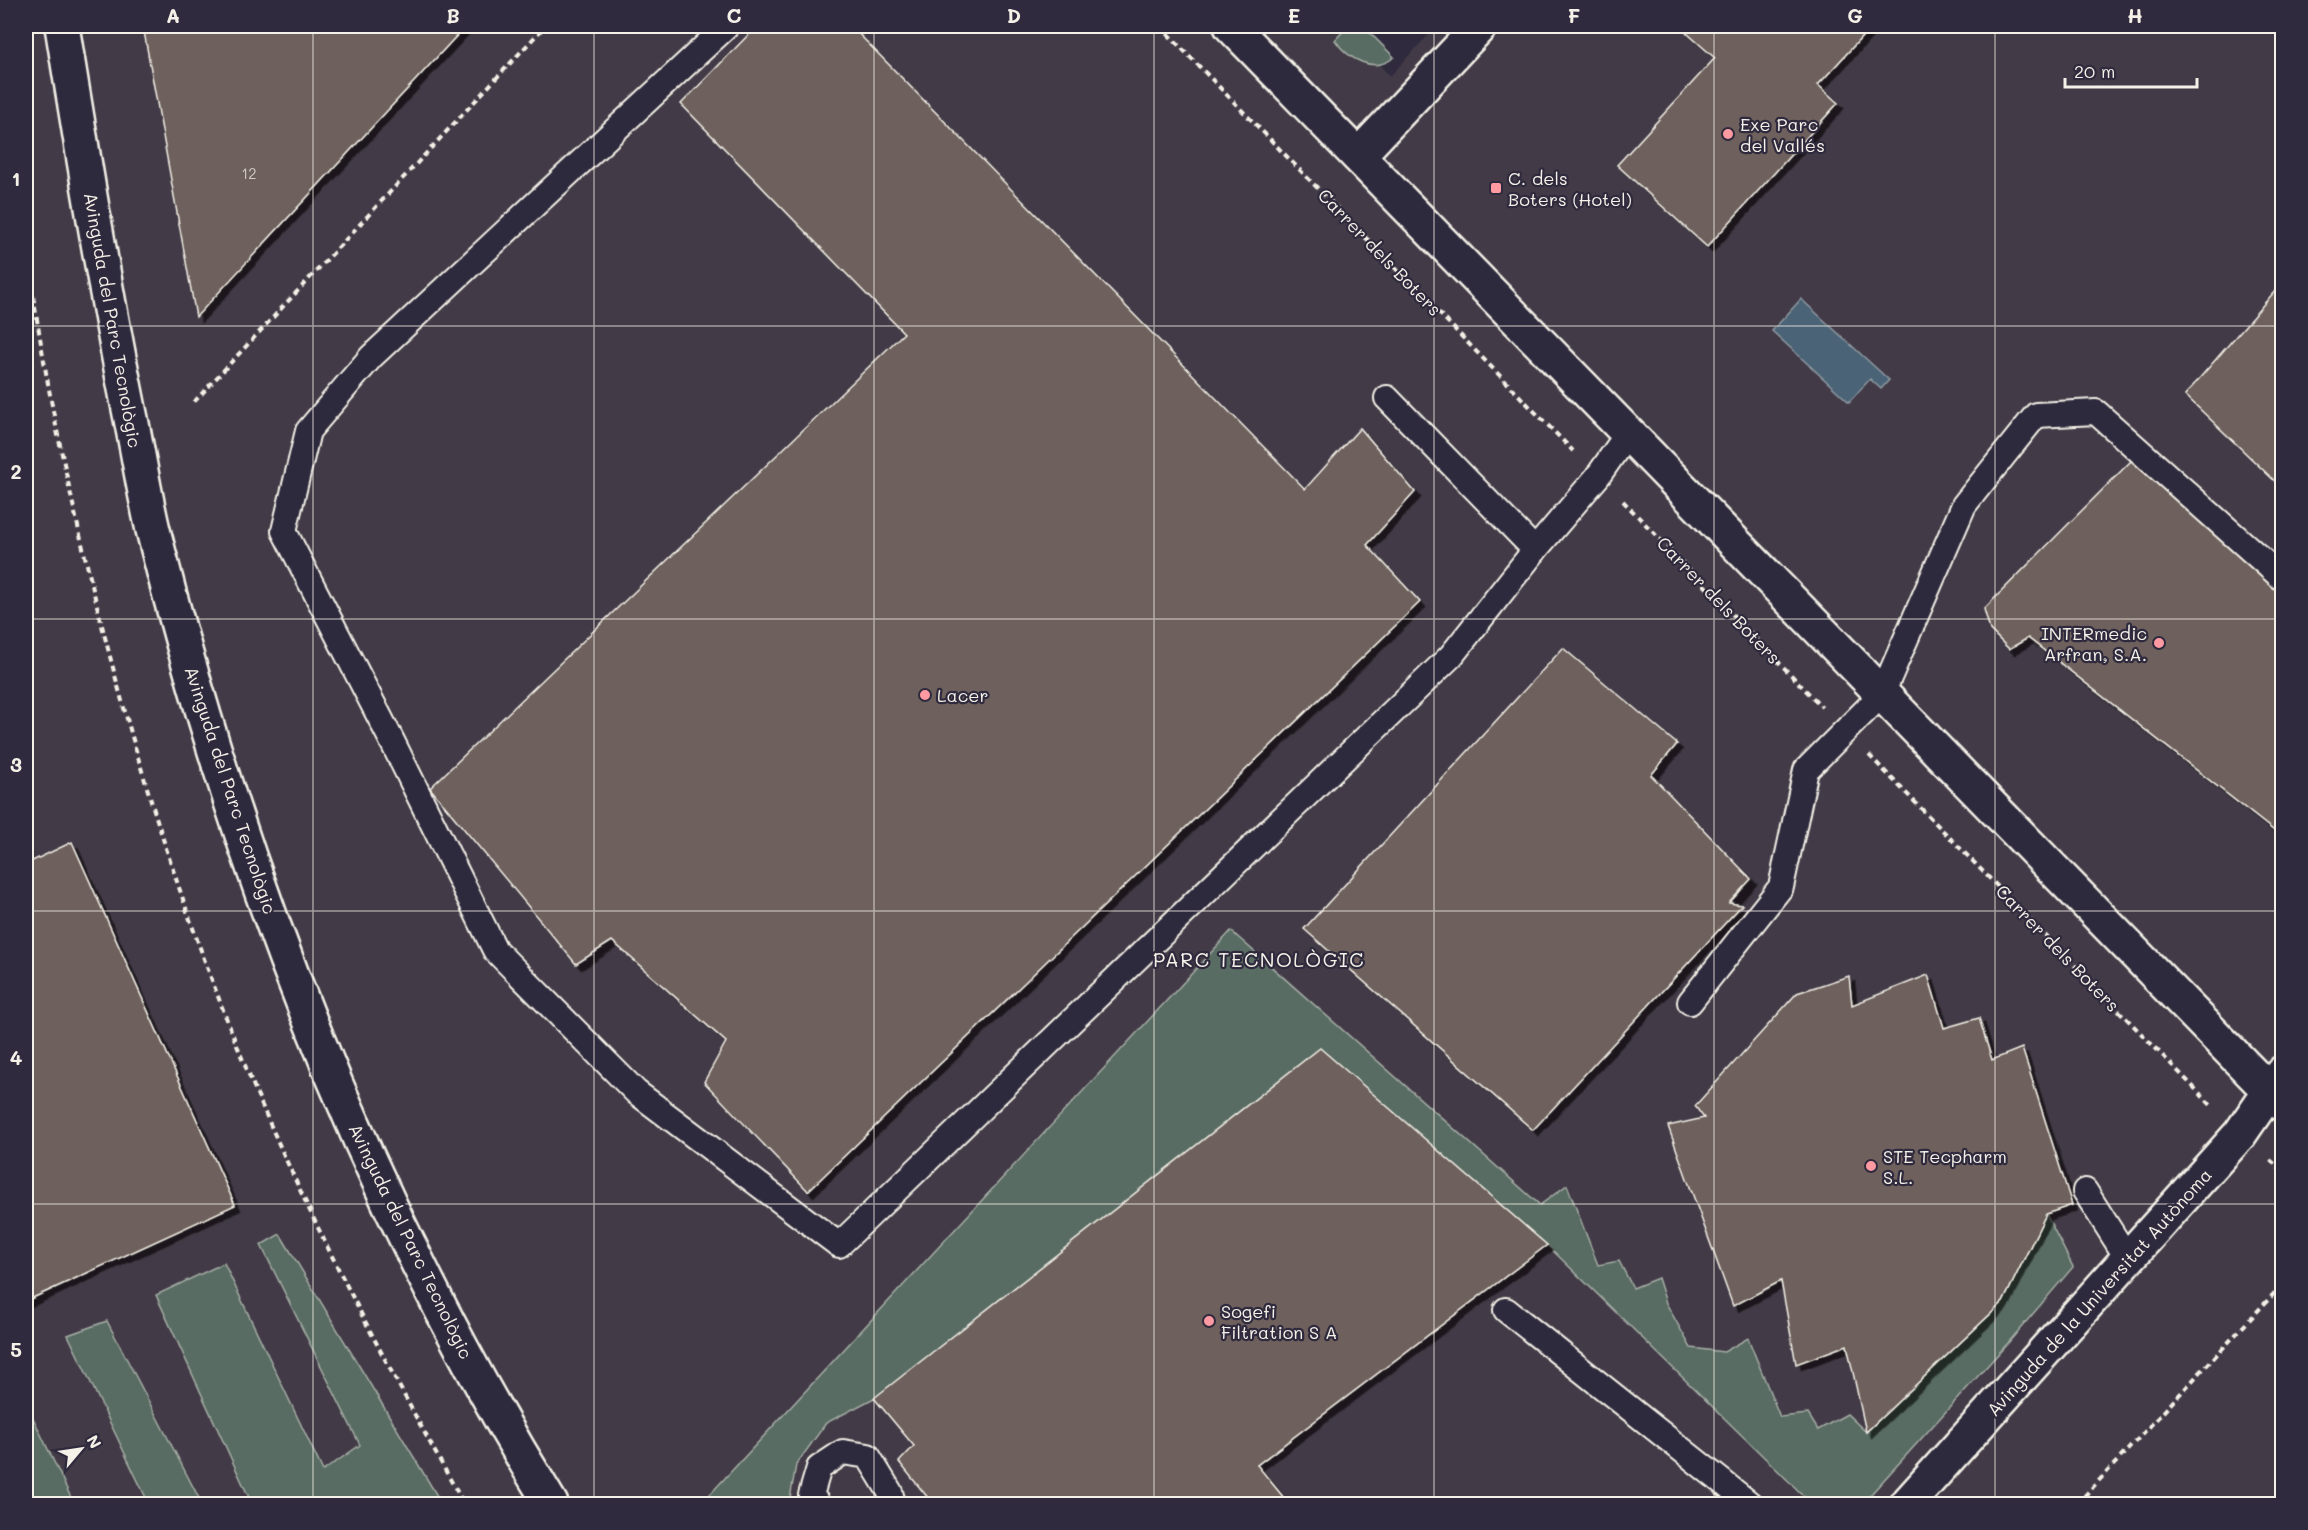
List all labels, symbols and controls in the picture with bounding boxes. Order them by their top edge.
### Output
text: A [166,2,180,28]
text: B [446,2,460,28]
text: C [727,2,742,28]
text: D [1007,2,1021,28]
text: E [1288,2,1300,28]
text: F [1568,2,1581,28]
text: G [1847,2,1863,28]
text: H [2127,2,2143,28]
scale bar [2065,51,2197,89]
text: 20 m [2074,59,2115,83]
place label: Exe Parc del Vallés [1740,112,1825,157]
marker: Exe Parc del Vallés [1721,127,1735,141]
house number: 12 [241,163,257,183]
text: 1 [12,165,20,191]
place label: C. dels Boters (Hotel) [1508,166,1632,211]
marker: C. dels Boters (Hotel) [1489,181,1503,195]
street label: Carrer dels Boters [1313,183,1447,321]
street label: Avinguda del Parc Tecnològic [79,190,147,450]
text: 2 [10,458,22,484]
street label: Carrer dels Boters [1652,531,1786,669]
place label: INTERmedic Arfran, S.A. [2041,621,2147,666]
marker: INTERmedic Arfran, S.A. [2152,636,2166,650]
street label: Avinguda del Parc Tecnològic [180,663,282,917]
place label: Lacer [937,683,988,707]
marker: Lacer [918,688,932,702]
text: 3 [10,751,22,777]
street label: Carrer dels Boters [1991,879,2125,1017]
district label: PARC TECNOLÒGIC [1153,946,1365,972]
text: 4 [10,1044,23,1070]
street label: Avinguda del Parc Tecnològic [343,1119,479,1363]
place label: STE Tecpharm S.L. [1883,1144,2007,1189]
marker: STE Tecpharm S.L. [1864,1159,1878,1173]
street label: Avinguda de la Universitat Autònoma [1981,1163,2217,1421]
place label: Sogefi Filtration S A [1221,1299,1337,1344]
marker: Sogefi Filtration S A [1202,1314,1216,1328]
text: 5 [10,1336,22,1362]
north arrow [51,1419,111,1479]
text: N [82,1431,107,1452]

